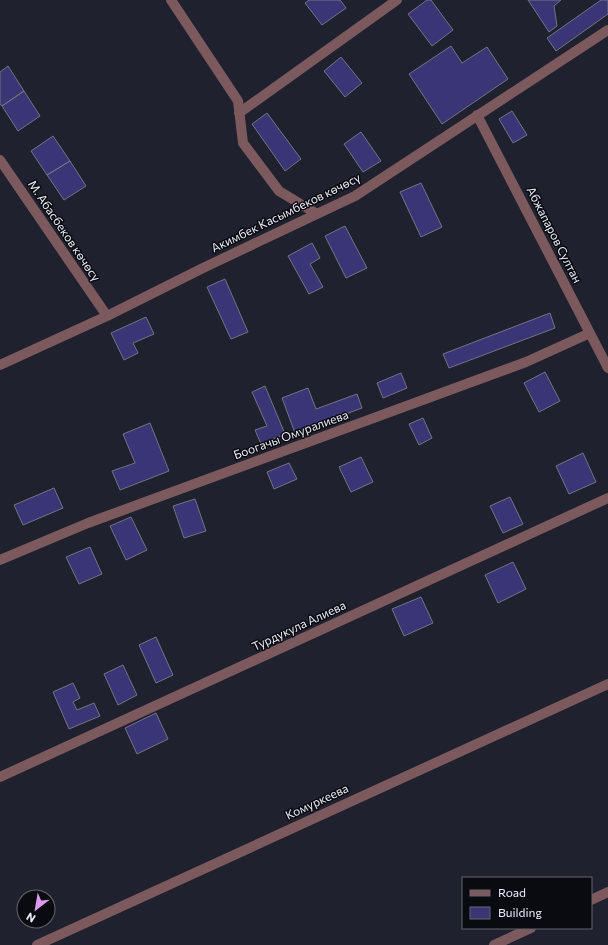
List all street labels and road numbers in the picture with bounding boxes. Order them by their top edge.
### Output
street label: Акимбек Касымбеков көчөсү [209,170,363,254]
street label: М. Абасбеков көчөсү [26,177,104,284]
street label: Абжапаров Султан [525,184,585,285]
street label: Боогачы Омуралиева [231,407,350,461]
street label: Турдукула Алиева [249,597,348,653]
street label: Комуркеева [283,780,350,822]

